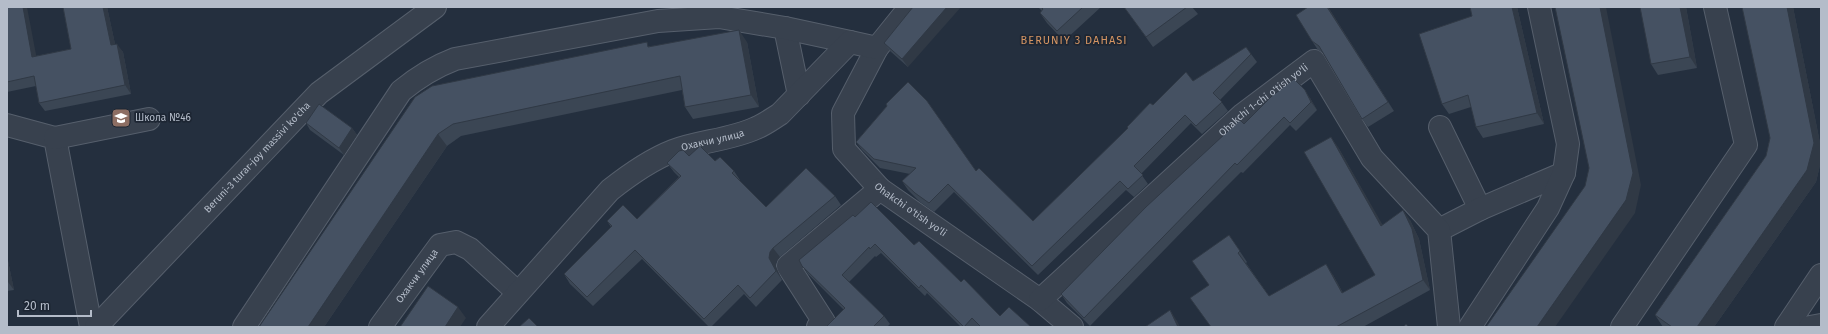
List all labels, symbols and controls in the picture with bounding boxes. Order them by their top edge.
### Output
district label: BERUNIY 3 DAHASI [1021,34,1127,47]
street label: Ohakchi 1-chi o'tish yo'li [1217,61,1311,139]
street label: Beruni-3 turar-joy massivi ko'cha [202,100,313,216]
school or university icon: Школа №46 [110,107,132,129]
place label: Школа №46 [135,112,191,124]
street label: Охакчи улица [680,127,746,154]
street label: Ohakchi o'tish yo'li [871,180,949,239]
street label: Охакчи улица [393,247,441,306]
scale bar [18,292,91,318]
text: 20 m [24,299,50,313]

